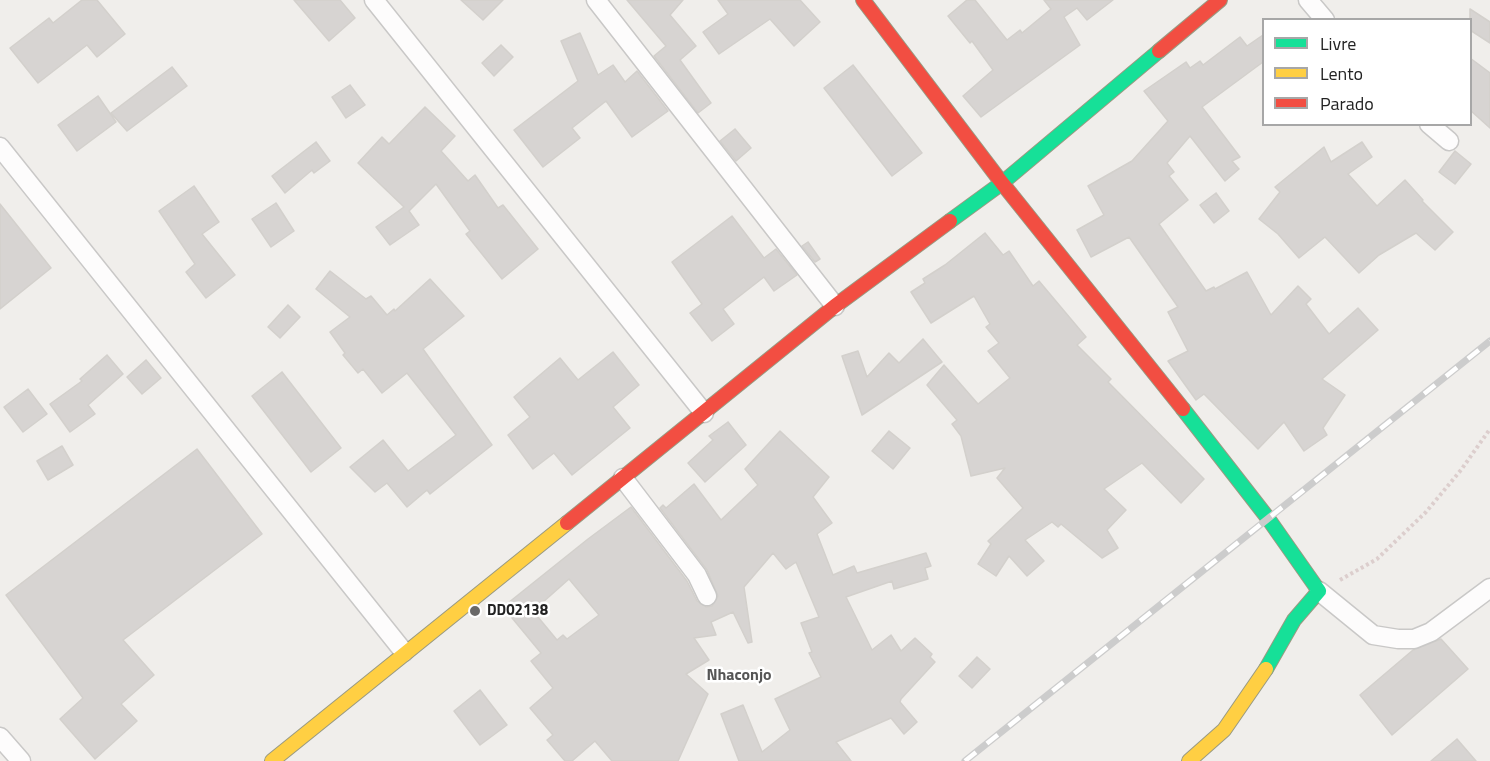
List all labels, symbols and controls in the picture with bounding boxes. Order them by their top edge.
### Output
legend [1262,18,1472,126]
text: Livre [1320,30,1356,57]
text: Lento [1320,60,1363,87]
text: Parado [1320,90,1374,117]
place label: DD02138 [487,602,548,620]
marker: DD02138 [468,604,482,618]
district label: Nhaconjo [706,666,772,686]

